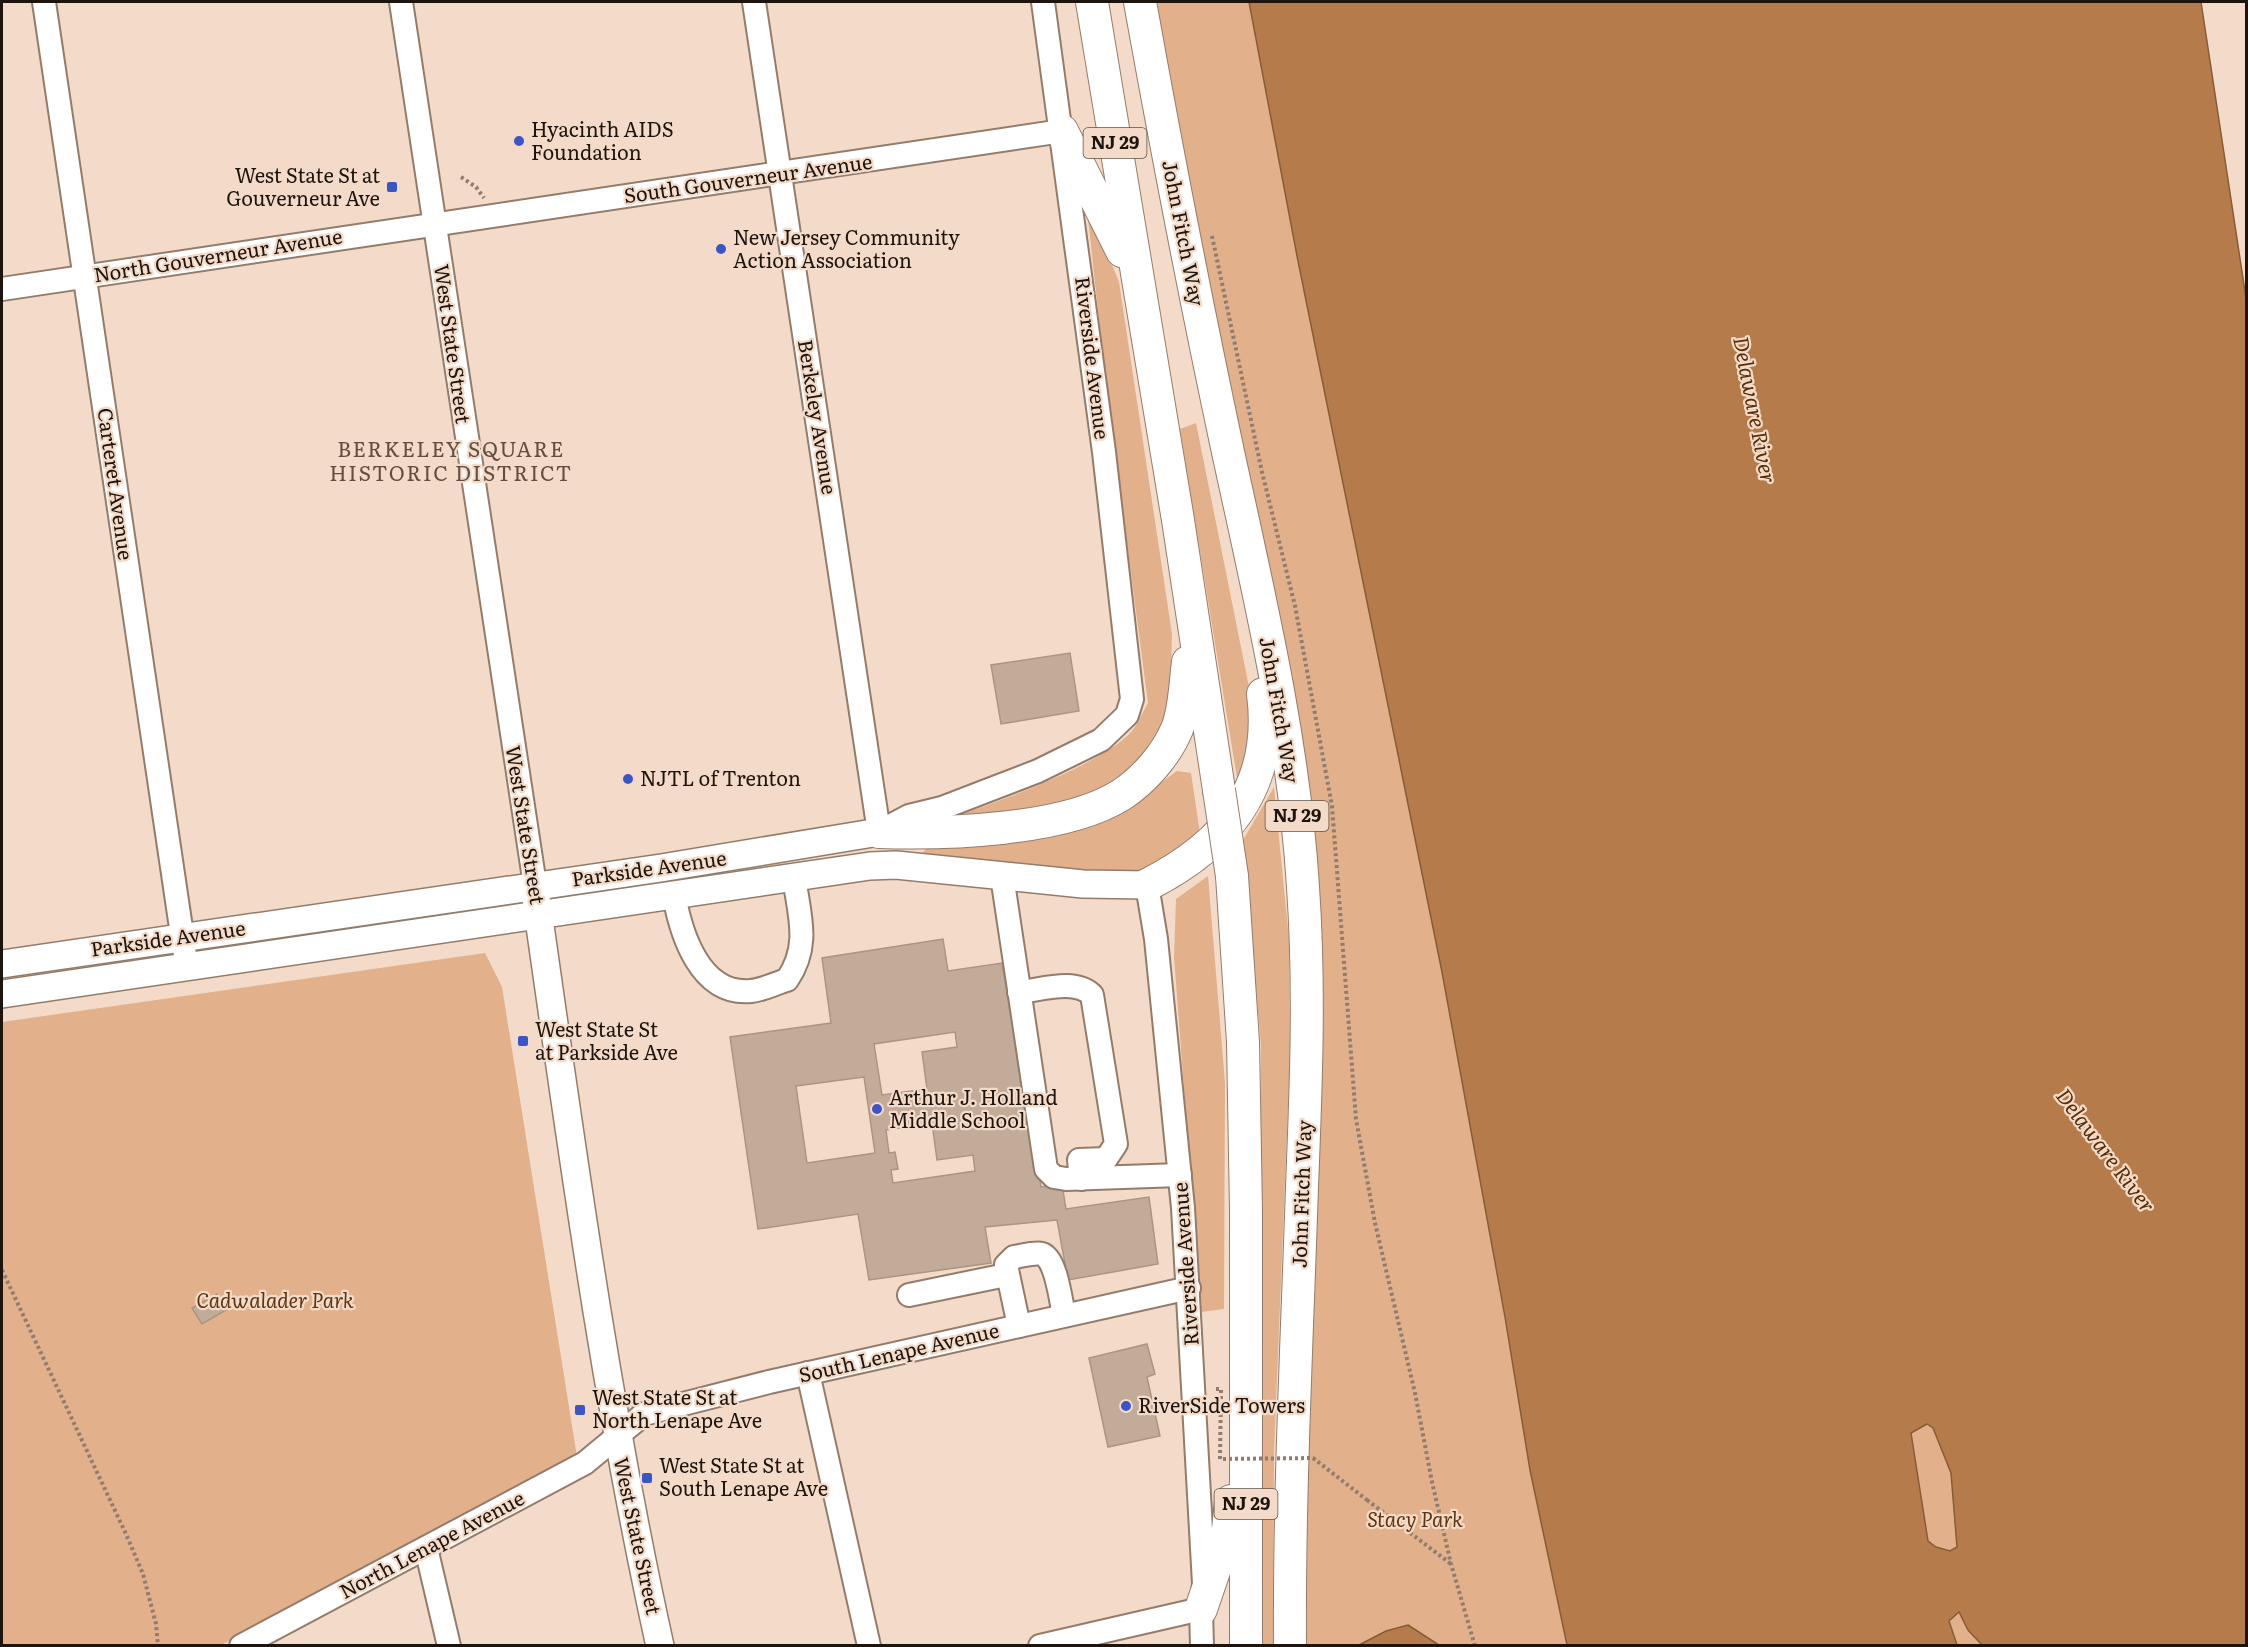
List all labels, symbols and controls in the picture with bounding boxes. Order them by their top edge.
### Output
place label: Hyacinth AIDS Foundation [531,113,674,166]
road number: NJ 29 [1084,128,1146,158]
marker: Hyacinth AIDS Foundation [512,134,526,148]
street label: South Gouverneur Avenue [622,145,874,209]
street label: John Fitch Way [1156,157,1214,309]
place label: West State St at Gouverneur Ave [226,159,380,212]
marker: West State St at Gouverneur Ave [385,180,399,194]
street label: North Gouverneur Avenue [91,220,344,289]
place label: New Jersey Community Action Association [733,221,960,274]
marker: New Jersey Community Action Association [714,242,728,256]
street label: West State Street [428,262,480,425]
street label: Riverside Avenue [1069,275,1119,441]
water label: Delaware River [1727,334,1786,486]
street label: Berkeley Avenue [792,337,846,496]
street label: Carteret Avenue [91,406,143,562]
district label: BERKELEY SQUARE HISTORIC DISTRICT [329,432,573,487]
street label: John Fitch Way [1253,634,1309,786]
street label: West State Street [500,743,554,906]
place label: NJTL of Trenton [640,762,801,792]
marker: NJTL of Trenton [621,772,635,786]
road number: NJ 29 [1266,801,1328,831]
street label: Parkside Avenue [569,841,728,893]
street label: Parkside Avenue [88,911,247,963]
place label: West State St at Parkside Ave [535,1013,678,1066]
marker: West State St at Parkside Ave [516,1034,530,1048]
place label: Arthur J. Holland Middle School [889,1081,1058,1134]
water label: Delaware River [2050,1081,2164,1218]
marker: Arthur J. Holland Middle School [870,1102,884,1116]
street label: John Fitch Way [1282,1119,1318,1268]
street label: Riverside Avenue [1163,1181,1205,1347]
park label: Cadwalader Park [196,1284,354,1314]
street label: South Lenape Avenue [795,1313,1002,1389]
place label: West State St at North Lenape Ave [592,1381,762,1434]
place label: RiverSide Towers [1138,1389,1305,1419]
marker: RiverSide Towers [1119,1399,1133,1413]
marker: West State St at North Lenape Ave [573,1403,587,1417]
place label: West State St at South Lenape Ave [659,1449,828,1502]
street label: West State Street [608,1454,670,1617]
marker: West State St at South Lenape Ave [640,1471,654,1485]
street label: North Lenape Avenue [333,1482,529,1605]
road number: NJ 29 [1214,1489,1278,1519]
park label: Stacy Park [1367,1503,1463,1533]

